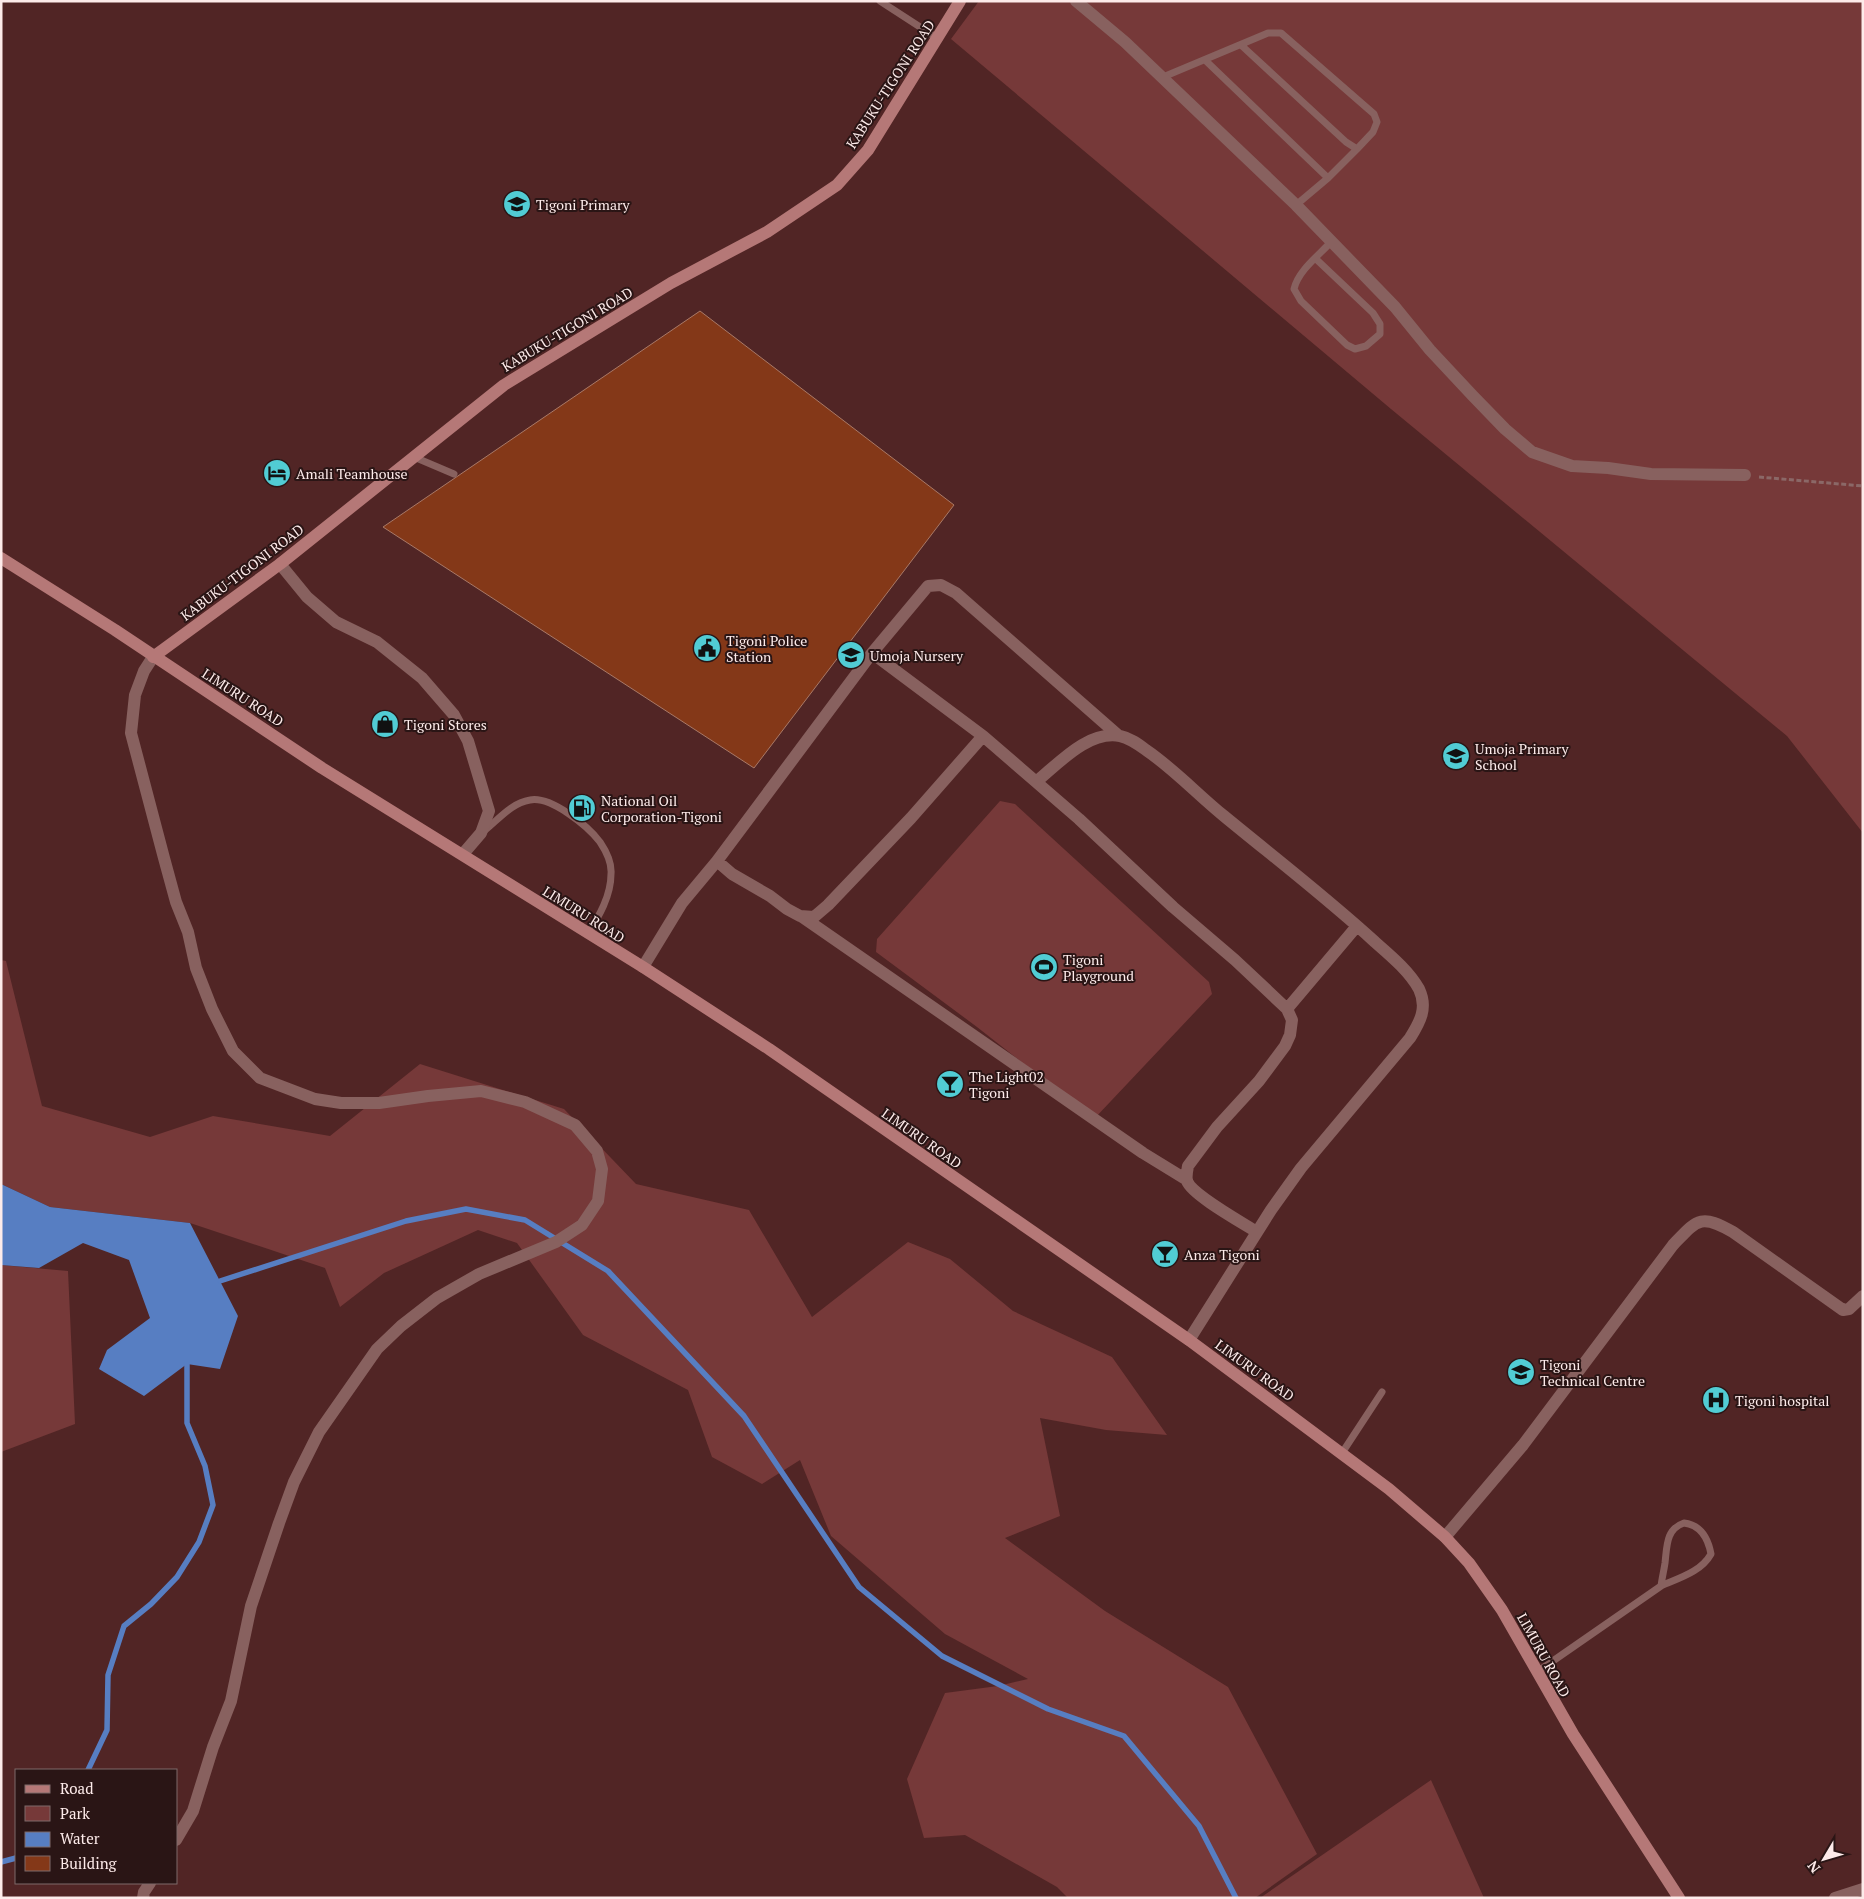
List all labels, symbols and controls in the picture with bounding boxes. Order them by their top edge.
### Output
street label: KABUKU-TIGONI ROAD [841,16,939,152]
school or university icon: Tigoni Primary [502,189,532,219]
place label: Tigoni Primary [536,195,631,214]
street label: KABUKU-TIGONI ROAD [498,282,636,376]
hotel icon: Amali Teamhouse [262,458,292,488]
place label: Amali Teamhouse [296,464,408,483]
street label: KABUKU-TIGONI ROAD [177,519,307,625]
place label: Tigoni Police Station [726,631,807,666]
public building icon: Tigoni Police Station [692,633,722,663]
school or university icon: Umoja Nursery [836,640,866,670]
place label: Umoja Nursery [870,646,964,665]
street label: LIMURU ROAD [199,664,287,730]
shop icon: Tigoni Stores [370,709,400,739]
place label: Tigoni Stores [404,715,487,734]
place label: Umoja Primary School [1475,739,1569,774]
school or university icon: Umoja Primary School [1441,741,1471,771]
place label: National Oil Corporation-Tigoni [601,791,722,826]
fuel station icon: National Oil Corporation-Tigoni [567,793,597,823]
street label: LIMURU ROAD [539,881,629,947]
place label: Tigoni Playground [1063,950,1134,985]
sports icon: Tigoni Playground [1029,952,1059,982]
place label: The Light02 Tigoni [969,1067,1044,1102]
bar icon: The Light02 Tigoni [935,1069,965,1099]
street label: LIMURU ROAD [878,1103,966,1173]
bar icon: Anza Tigoni [1150,1239,1180,1269]
place label: Anza Tigoni [1184,1245,1260,1264]
street label: LIMURU ROAD [1212,1335,1298,1405]
place label: Tigoni Technical Centre [1540,1355,1645,1390]
school or university icon: Tigoni Technical Centre [1506,1357,1536,1387]
hospital icon: Tigoni hospital [1701,1385,1731,1415]
place label: Tigoni hospital [1735,1391,1830,1410]
street label: LIMURU ROAD [1513,1610,1575,1701]
legend [15,1769,178,1884]
text: Road [60,1778,93,1798]
text: Park [60,1803,90,1823]
text: Water [60,1828,100,1848]
north arrow [1799,1834,1849,1884]
text: Building [60,1853,118,1873]
text: N [1802,1857,1824,1877]

